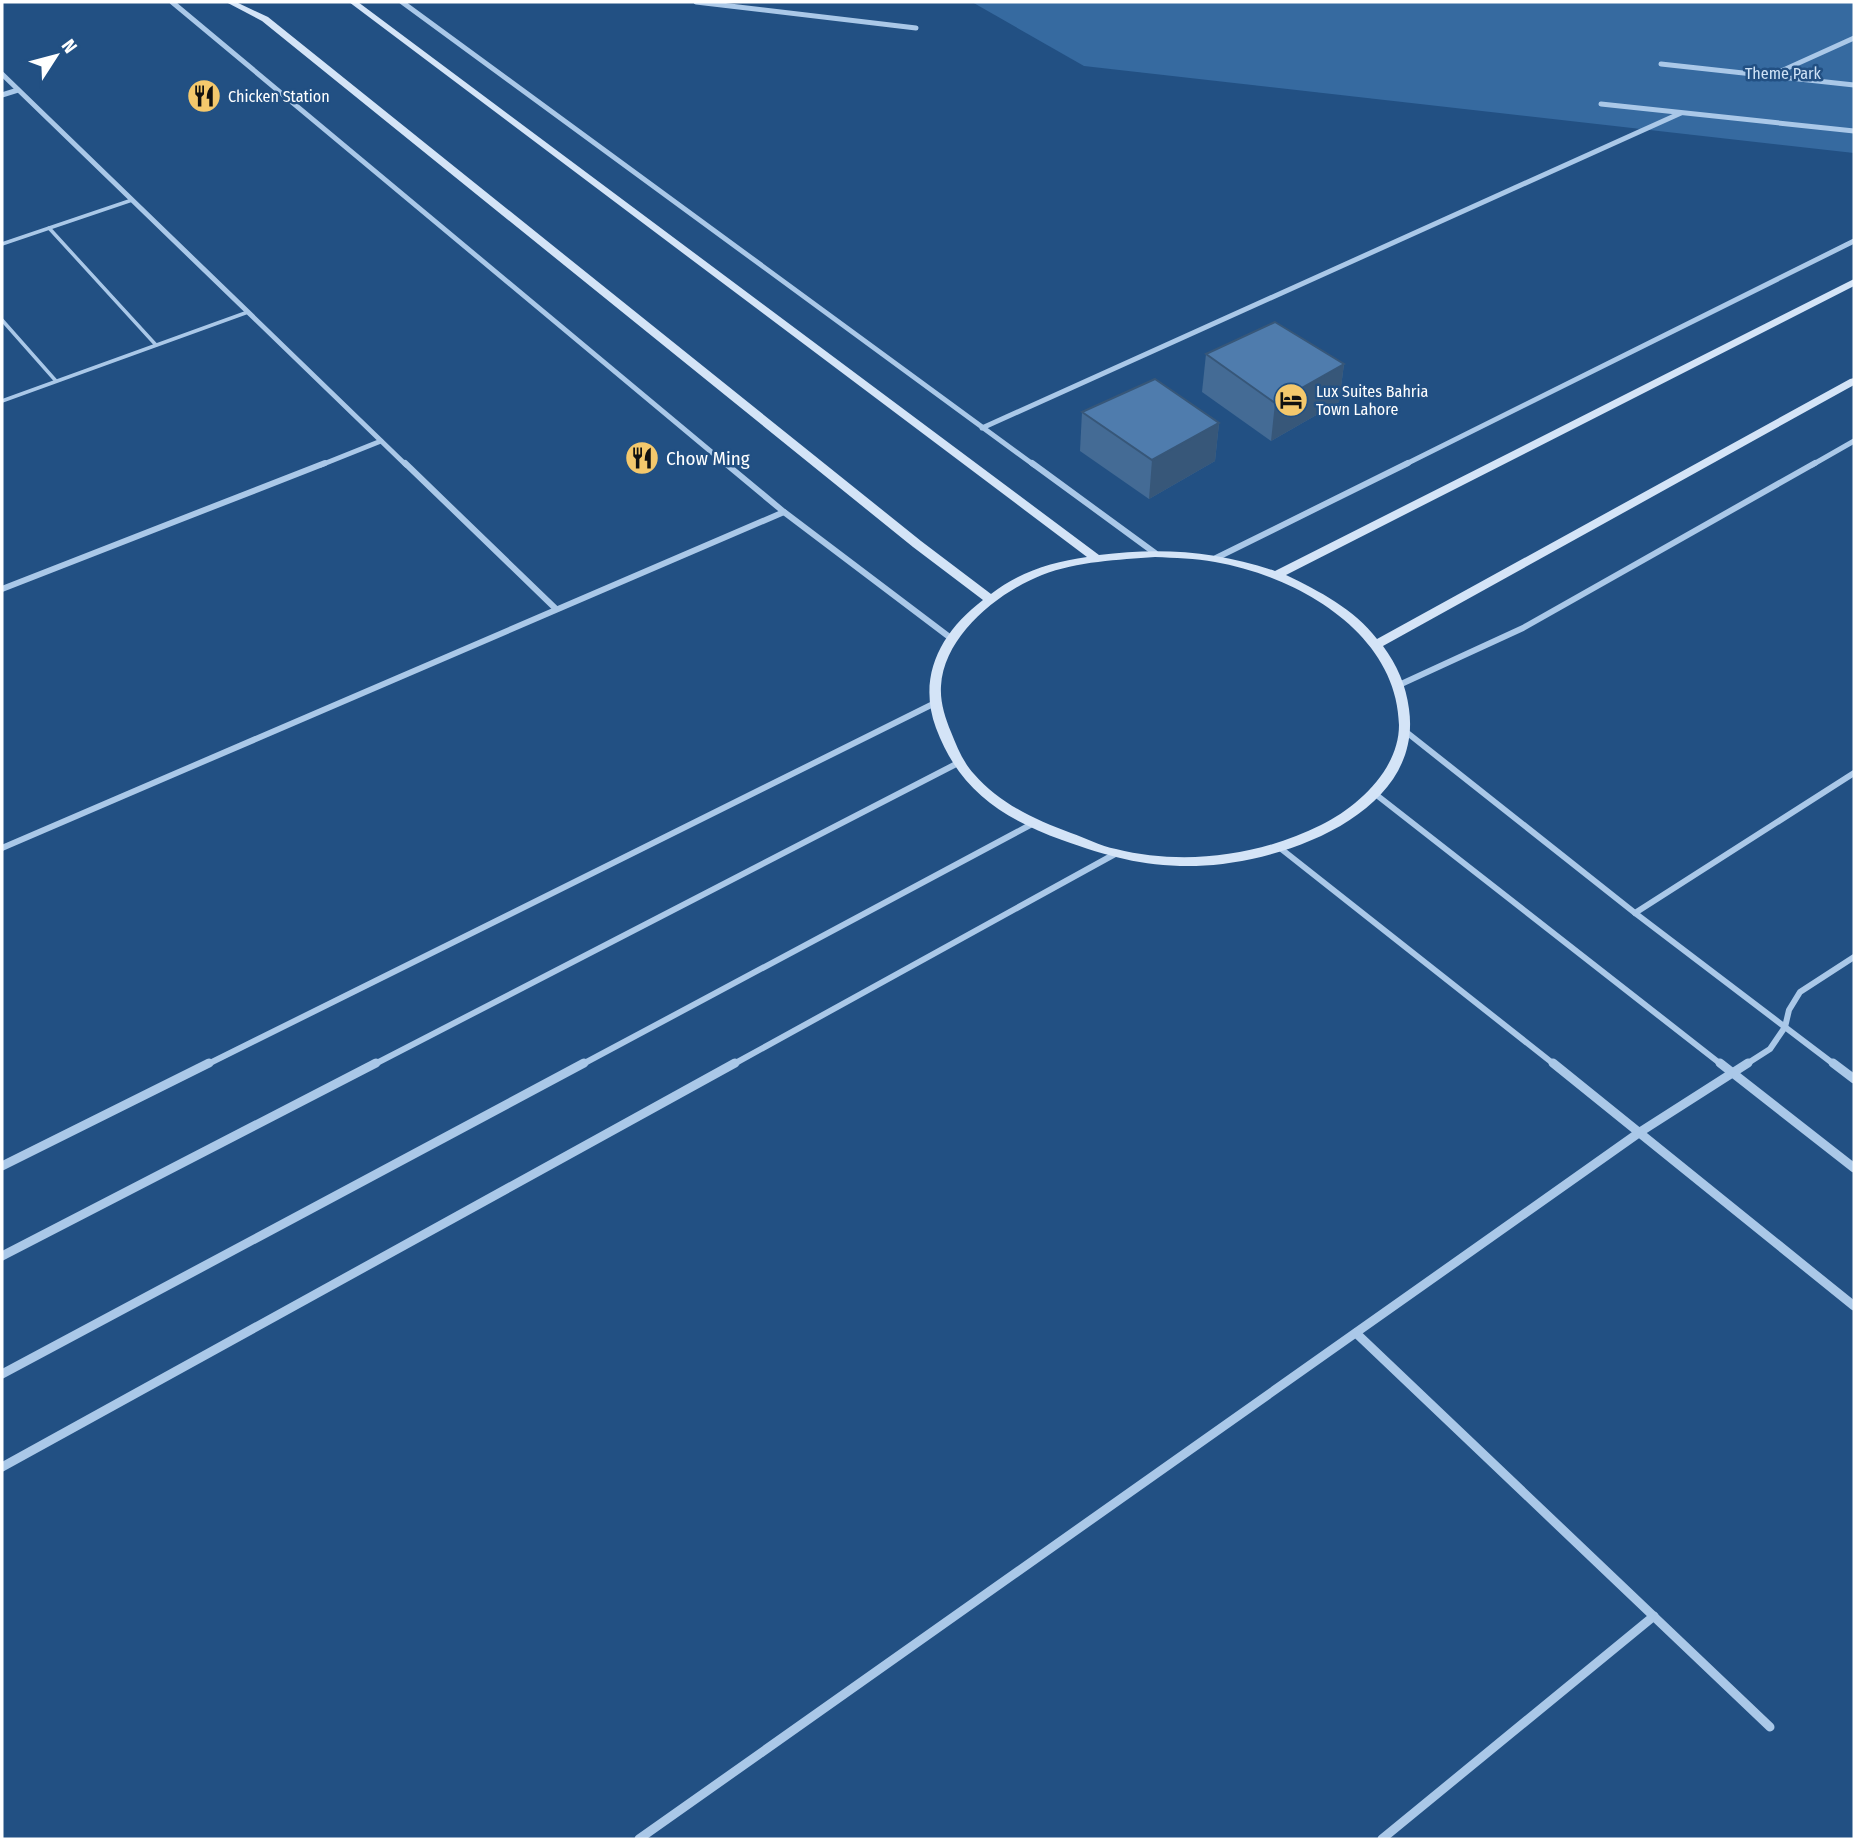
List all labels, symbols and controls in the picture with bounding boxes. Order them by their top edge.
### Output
north arrow [21,21,91,91]
text: N [57,35,82,58]
park label: Theme Park [1745,64,1822,83]
restaurant icon: Chicken Station [185,77,223,115]
place label: Chicken Station [228,87,330,106]
hotel icon: Lux Suites Bahria Town Lahore [1272,381,1310,419]
place label: Lux Suites Bahria Town Lahore [1316,382,1428,419]
restaurant icon: Chow Ming [623,439,661,477]
place label: Chow Ming [666,447,750,470]

